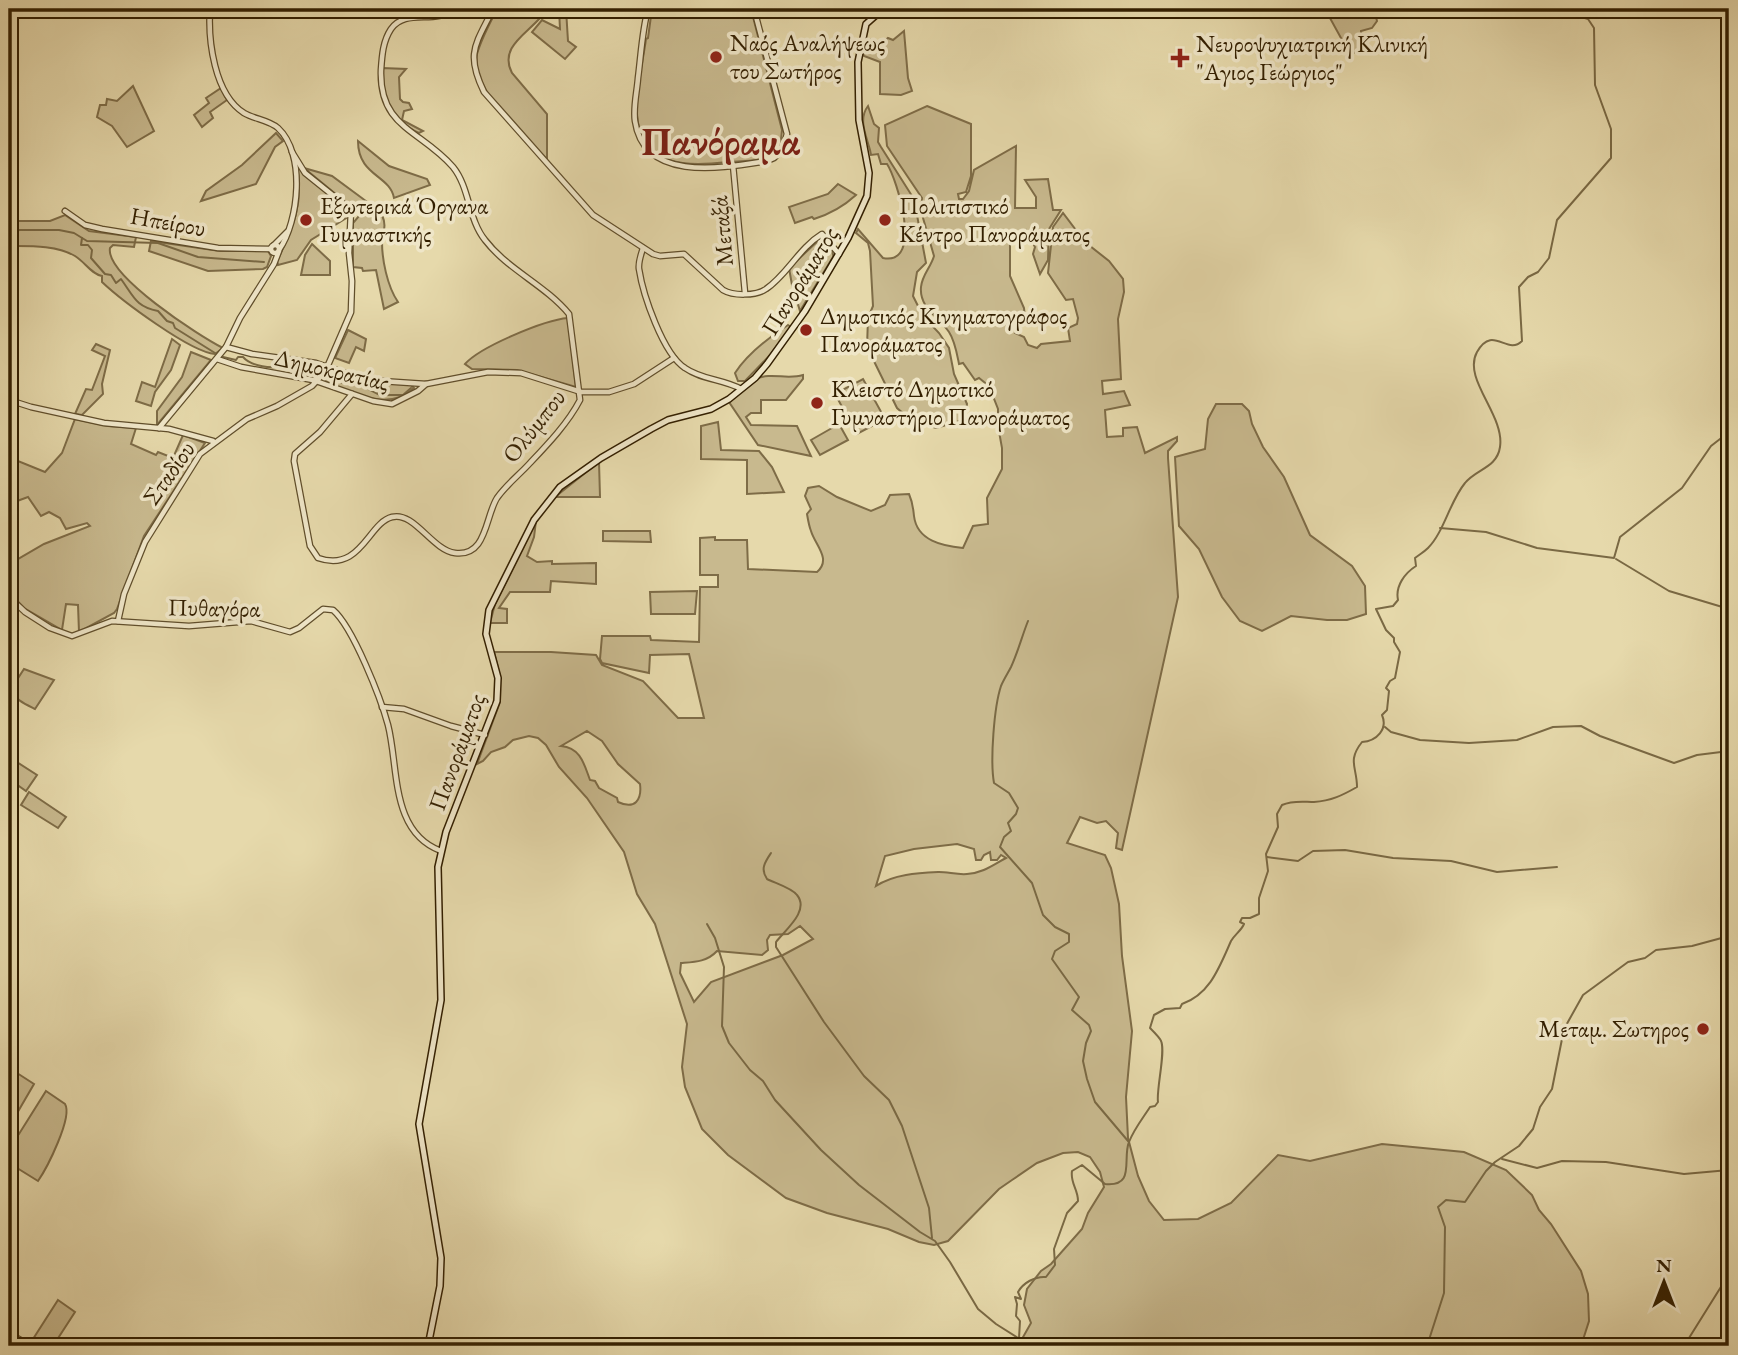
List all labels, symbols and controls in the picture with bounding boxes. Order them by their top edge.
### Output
place label: Ναός Αναλήψεως του Σωτήρος [730,27,885,86]
place label: Νευροψυχιατρική Κλινική "Αγιος Γεώργιος" [1196,28,1428,87]
marker: Νευροψυχιατρική Κλινική "Αγιος Γεώργιος" [1170,48,1190,68]
marker: Ναός Αναλήψεως του Σωτήρος [708,49,724,65]
district label: Πανόραμα [642,116,801,165]
place label: Εξωτερικά Όργανα Γυμναστικής [320,190,488,249]
place label: Πολιτιστικό Κέντρο Πανοράματος [899,190,1090,249]
street label: Μεταξά [703,195,740,267]
street label: Ηπείρου [128,200,208,243]
marker: Εξωτερικά Όργανα Γυμναστικής [298,212,314,228]
marker: Πολιτιστικό Κέντρο Πανοράματος [877,212,893,228]
street label: Πανοράματος [754,221,845,341]
place label: Δημοτικός Κινηματογράφος Πανοράματος [820,300,1067,359]
marker: Δημοτικός Κινηματογράφος Πανοράματος [798,322,814,338]
street label: Δημοκρατίας [272,341,392,398]
place label: Κλειστό Δημοτικό Γυμναστήριο Πανοράματος [831,373,1070,432]
street label: Ολύμπου [495,382,572,469]
marker: Κλειστό Δημοτικό Γυμναστήριο Πανοράματος [809,395,825,411]
street label: Σταδίου [136,435,202,511]
street label: Πυθαγόρα [168,591,261,624]
street label: Πανοράματος [421,689,492,815]
place label: Μεταμ. Σωτηρος [1539,1013,1689,1044]
marker: Μεταμ. Σωτηρος [1695,1021,1711,1037]
north arrow [1630,1246,1700,1316]
text: N [1656,1253,1672,1278]

